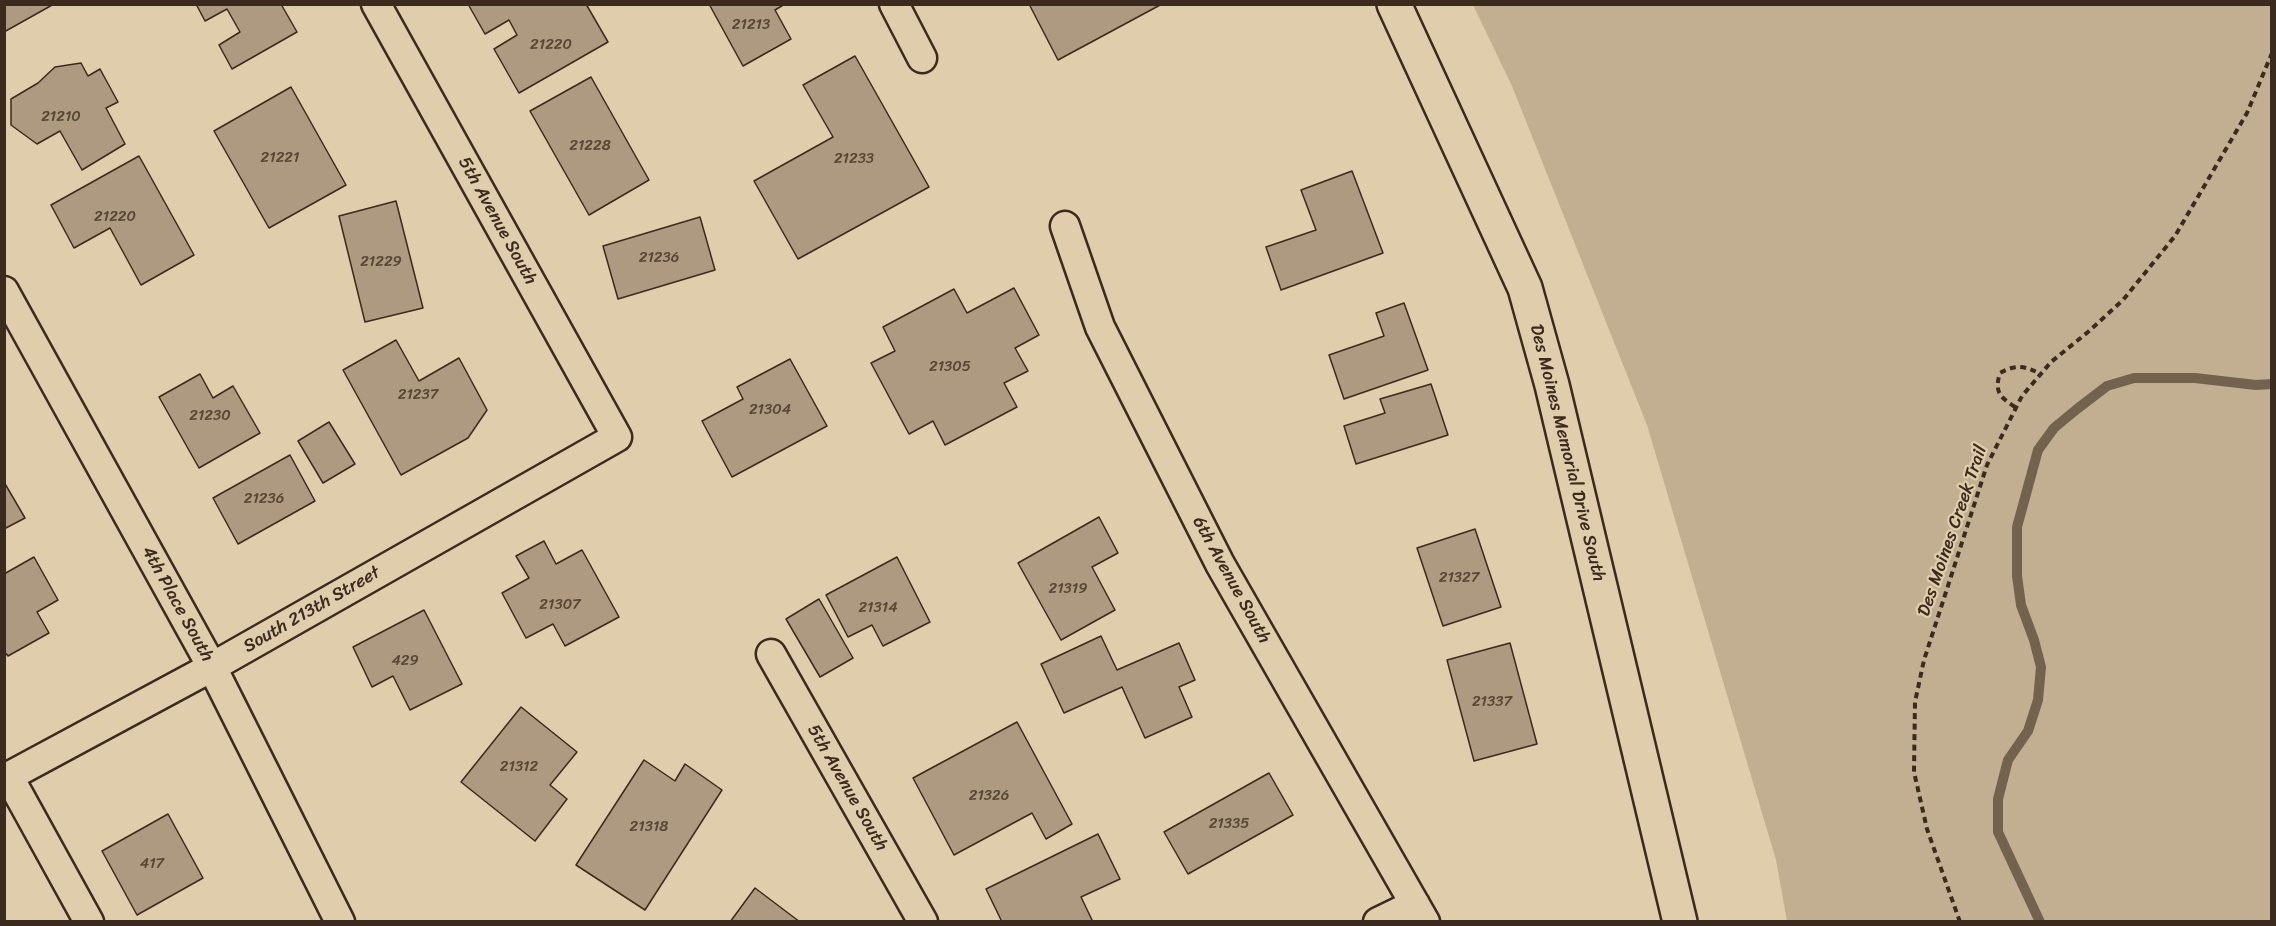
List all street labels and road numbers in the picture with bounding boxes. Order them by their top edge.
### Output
street label: 5th Avenue South [453,153,541,289]
street label: Des Moines Memorial Drive South [1525,322,1609,584]
street label: Des Moines Creek Trail [1914,443,1992,619]
street label: 6th Avenue South [1187,513,1275,647]
street label: 4th Place South [136,543,218,665]
street label: South 213th Street [240,562,384,658]
street label: 5th Avenue South [802,721,892,855]

